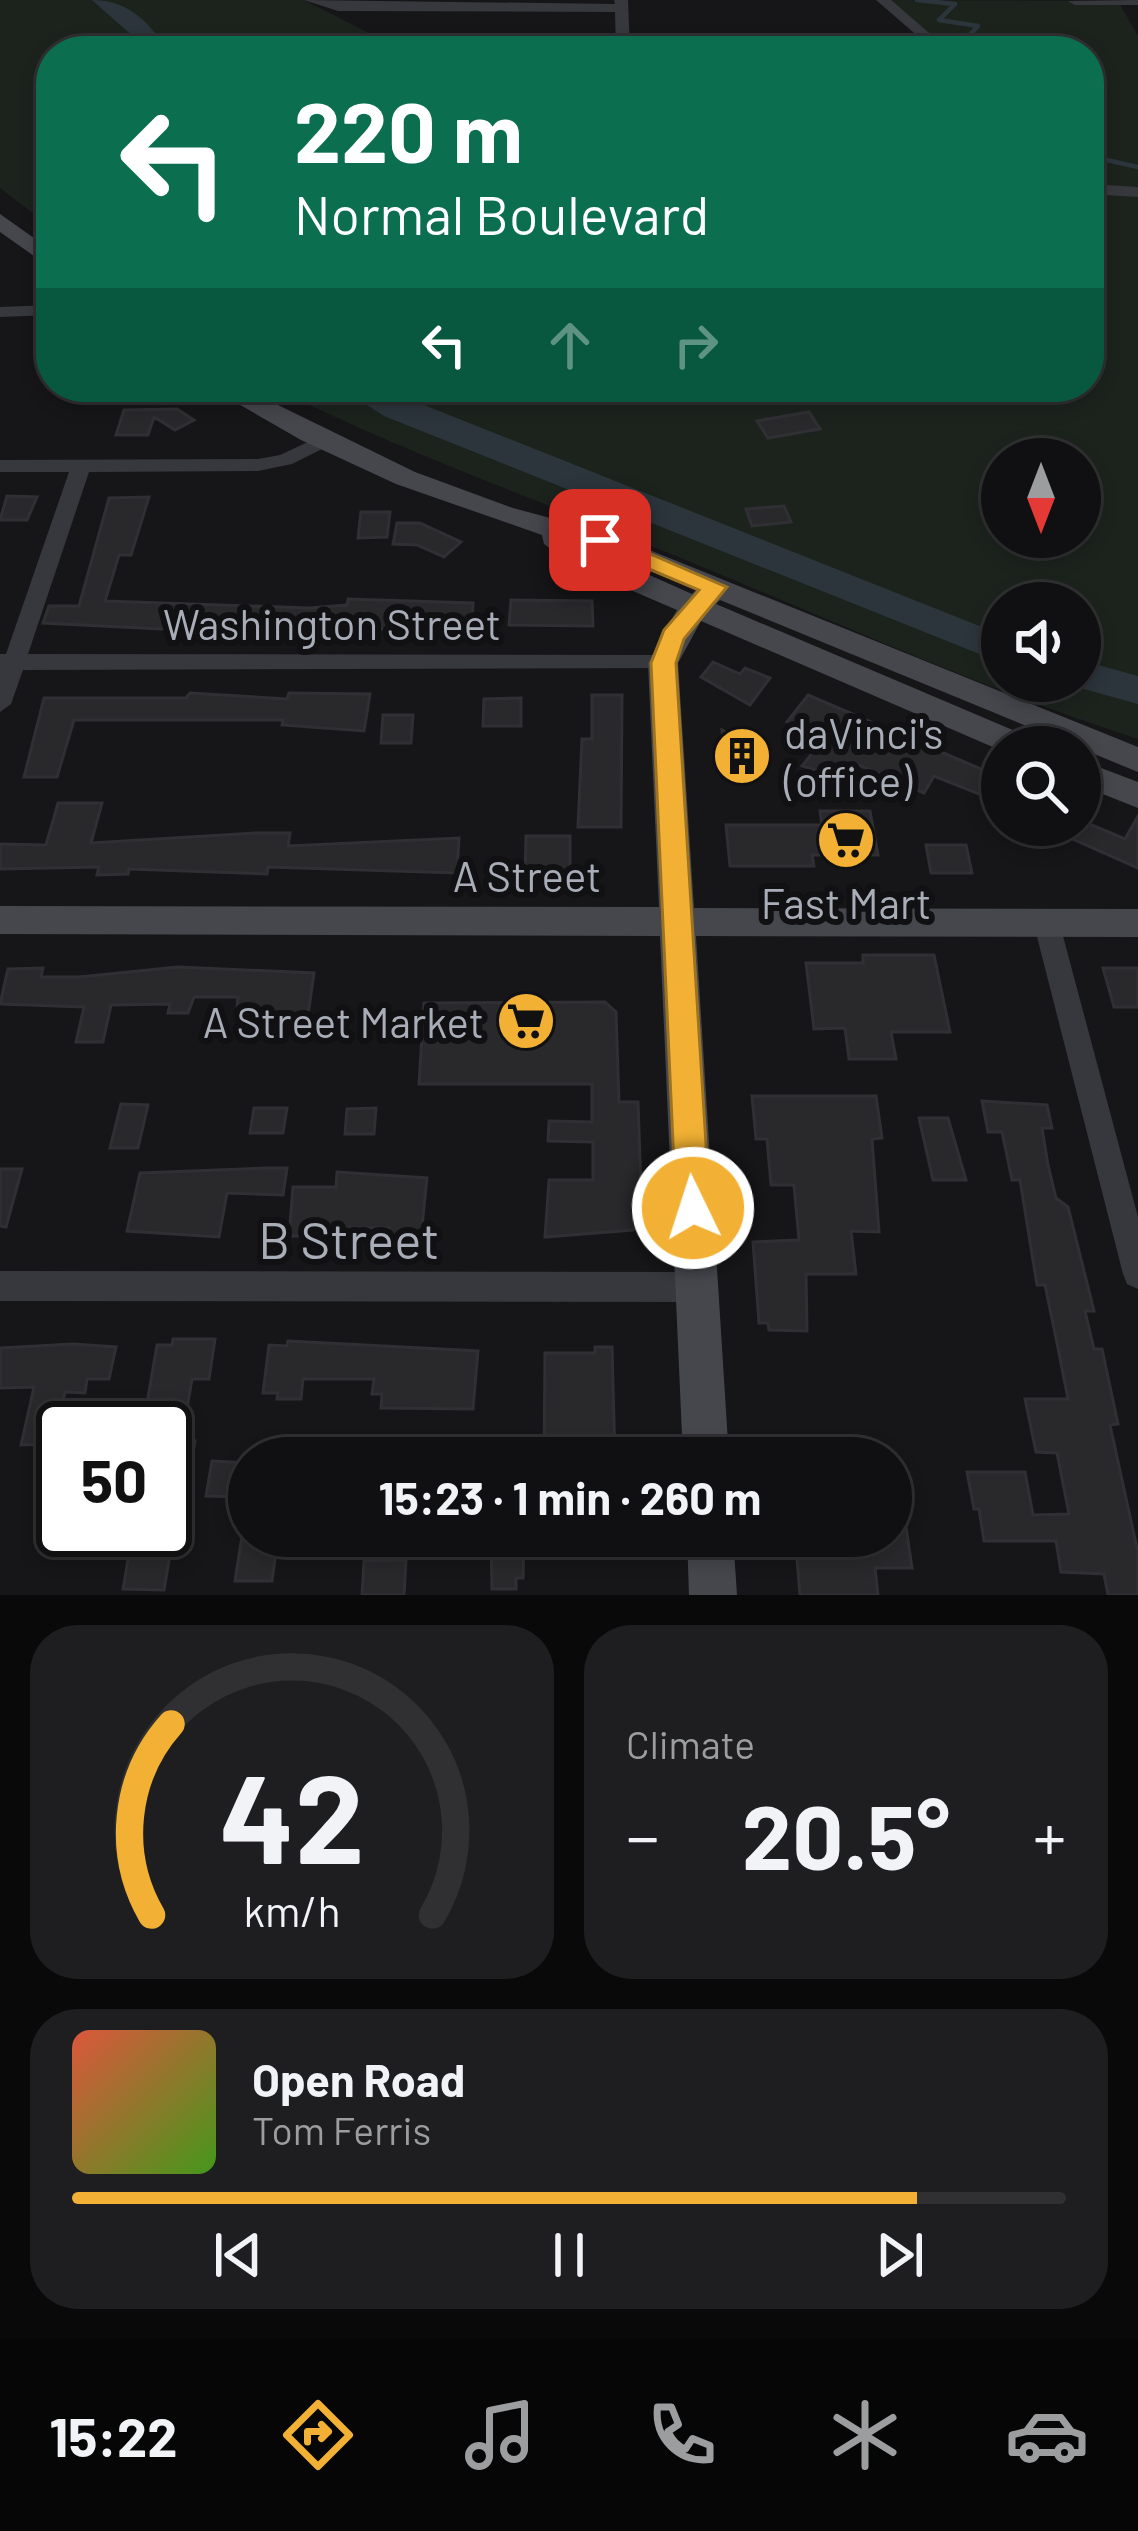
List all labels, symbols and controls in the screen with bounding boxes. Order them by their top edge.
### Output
text: 220 m [294,79,523,180]
icon: left [96,84,252,240]
text: Normal Boulevard [294,181,709,246]
icon: left [411,312,477,378]
icon: ahead [537,312,603,378]
icon: right [663,312,729,378]
north arrow [981,438,1101,558]
map controls [981,438,1101,846]
pin [549,489,651,591]
icon: arrive [567,507,633,573]
button: sound [981,582,1101,702]
street label: Washington Street [163,598,501,649]
place label: daVinci's (office) [783,707,943,805]
building icon: daVinci's (office) [711,725,773,787]
button: search [981,726,1101,846]
supermarket icon: Fast Mart [815,809,877,871]
street label: A Street [453,850,601,900]
place label: Fast Mart [761,877,931,927]
supermarket icon: A Street Market [495,990,557,1052]
place label: A Street Market [203,996,484,1046]
position arrow [630,1145,756,1271]
street label: B Street [258,1208,440,1269]
speed limit sign: 50 [36,1401,192,1557]
text: 15:23 · 1 min · 260 m [379,1470,761,1524]
text: Climate [626,1720,755,1767]
text: 42 [219,1739,365,1889]
text: 20.5° [742,1780,950,1888]
text: − [626,1795,659,1874]
text: + [1033,1795,1066,1874]
text: km/h [243,1884,341,1936]
text: Open Road [252,2052,465,2106]
text: Tom Ferris [252,2106,431,2153]
icon: previous [205,2222,271,2288]
icon: pause [536,2222,602,2288]
icon: next [867,2222,933,2288]
icon: directions [276,2393,360,2477]
icon: music [458,2393,542,2477]
icon: phone [640,2393,724,2477]
icon: climate [823,2393,907,2477]
icon: car [1005,2393,1089,2477]
text: 15:22 [49,2403,177,2468]

